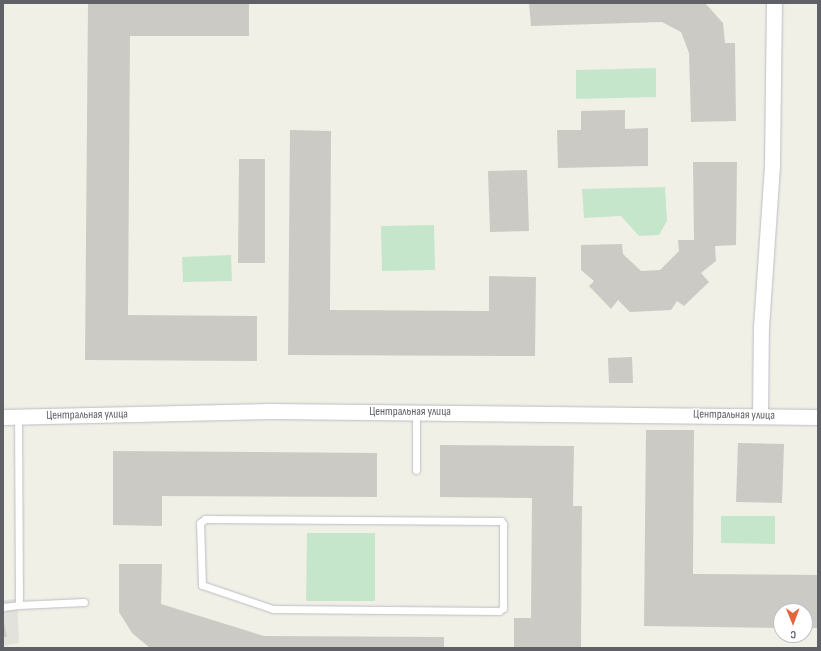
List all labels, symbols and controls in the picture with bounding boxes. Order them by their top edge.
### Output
street label: Центральная улица [369,405,451,419]
street label: Центральная улица [46,407,128,423]
street label: Центральная улица [693,407,775,423]
north arrow [773,603,813,643]
text: С [790,628,796,641]

